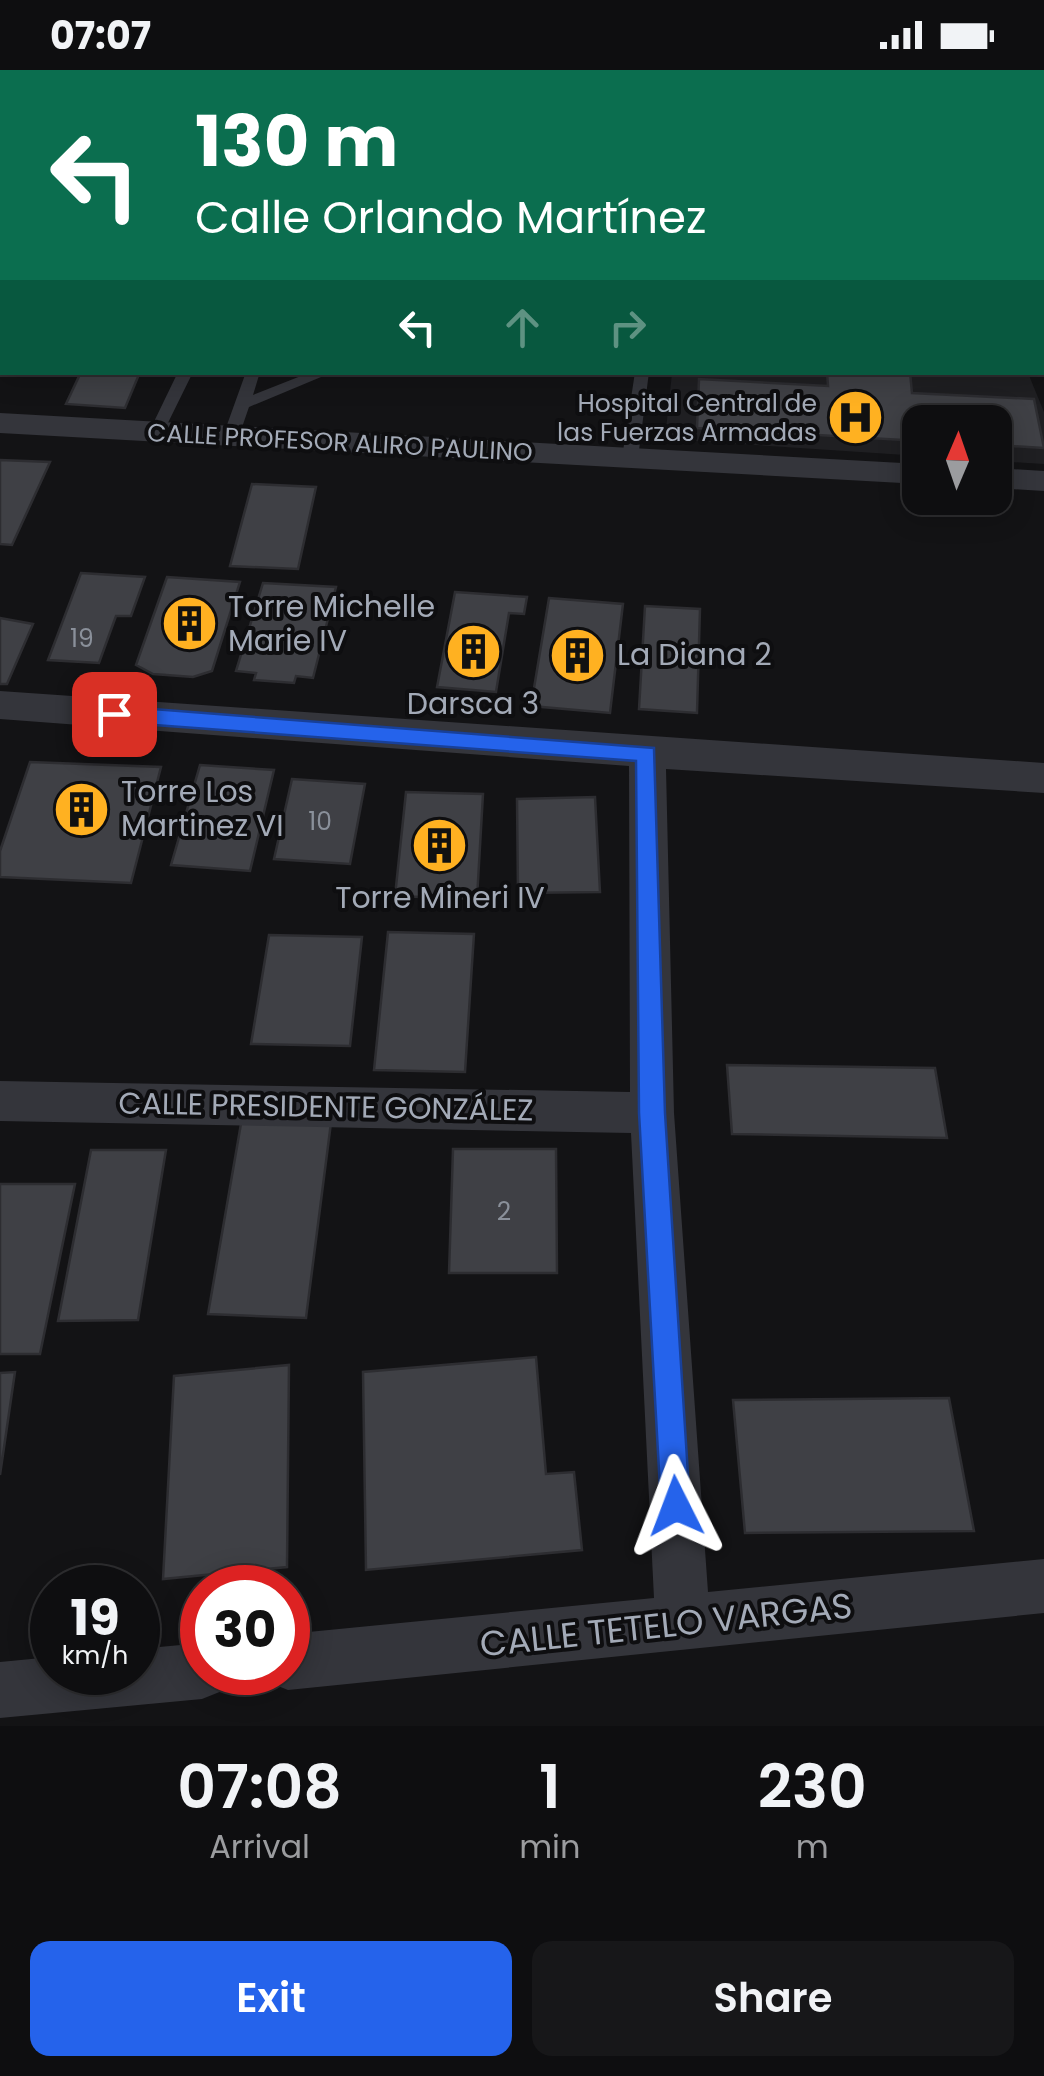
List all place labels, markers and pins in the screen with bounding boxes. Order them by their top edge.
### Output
place label: Hospital Central de las Fuerzas Armadas [557,386,817,450]
hospital icon: Hospital Central de las Fuerzas Armadas [826,387,886,447]
place label: Torre Michelle Marie IV [228,585,435,662]
building icon: Torre Michelle Marie IV [159,594,219,654]
building icon: Darsca 3 [443,621,503,681]
building icon: La Diana 2 [548,625,608,685]
place label: La Diana 2 [617,633,772,676]
pin [72,672,157,757]
place label: Darsca 3 [407,682,539,725]
place label: Torre Los Martinez VI [121,770,284,847]
building icon: Torre Los Martinez VI [52,779,112,839]
building icon: Torre Mineri IV [410,815,470,875]
place label: Torre Mineri IV [335,876,545,919]

